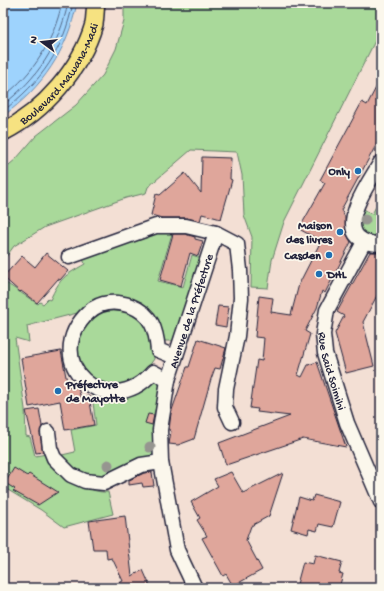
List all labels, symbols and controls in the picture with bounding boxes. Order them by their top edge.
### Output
street label: Boulevard Mawana-Madi [17,22,103,129]
north arrow [22,22,62,62]
text: N [28,35,41,45]
place label: Only [329,166,350,180]
marker: Only [353,166,363,176]
place label: Maison des livres [286,220,333,248]
marker: Maison des livres [335,227,345,237]
place label: Casden [283,250,321,264]
marker: Casden [324,250,334,260]
street label: Avenue de la Préfecture [167,252,218,370]
marker: DHL [314,269,324,279]
place label: DHL [326,269,348,283]
street label: Rue Said Soimihi [314,332,348,413]
place label: Préfecture de Mayotte [65,379,126,407]
marker: Préfecture de Mayotte [53,386,63,396]

